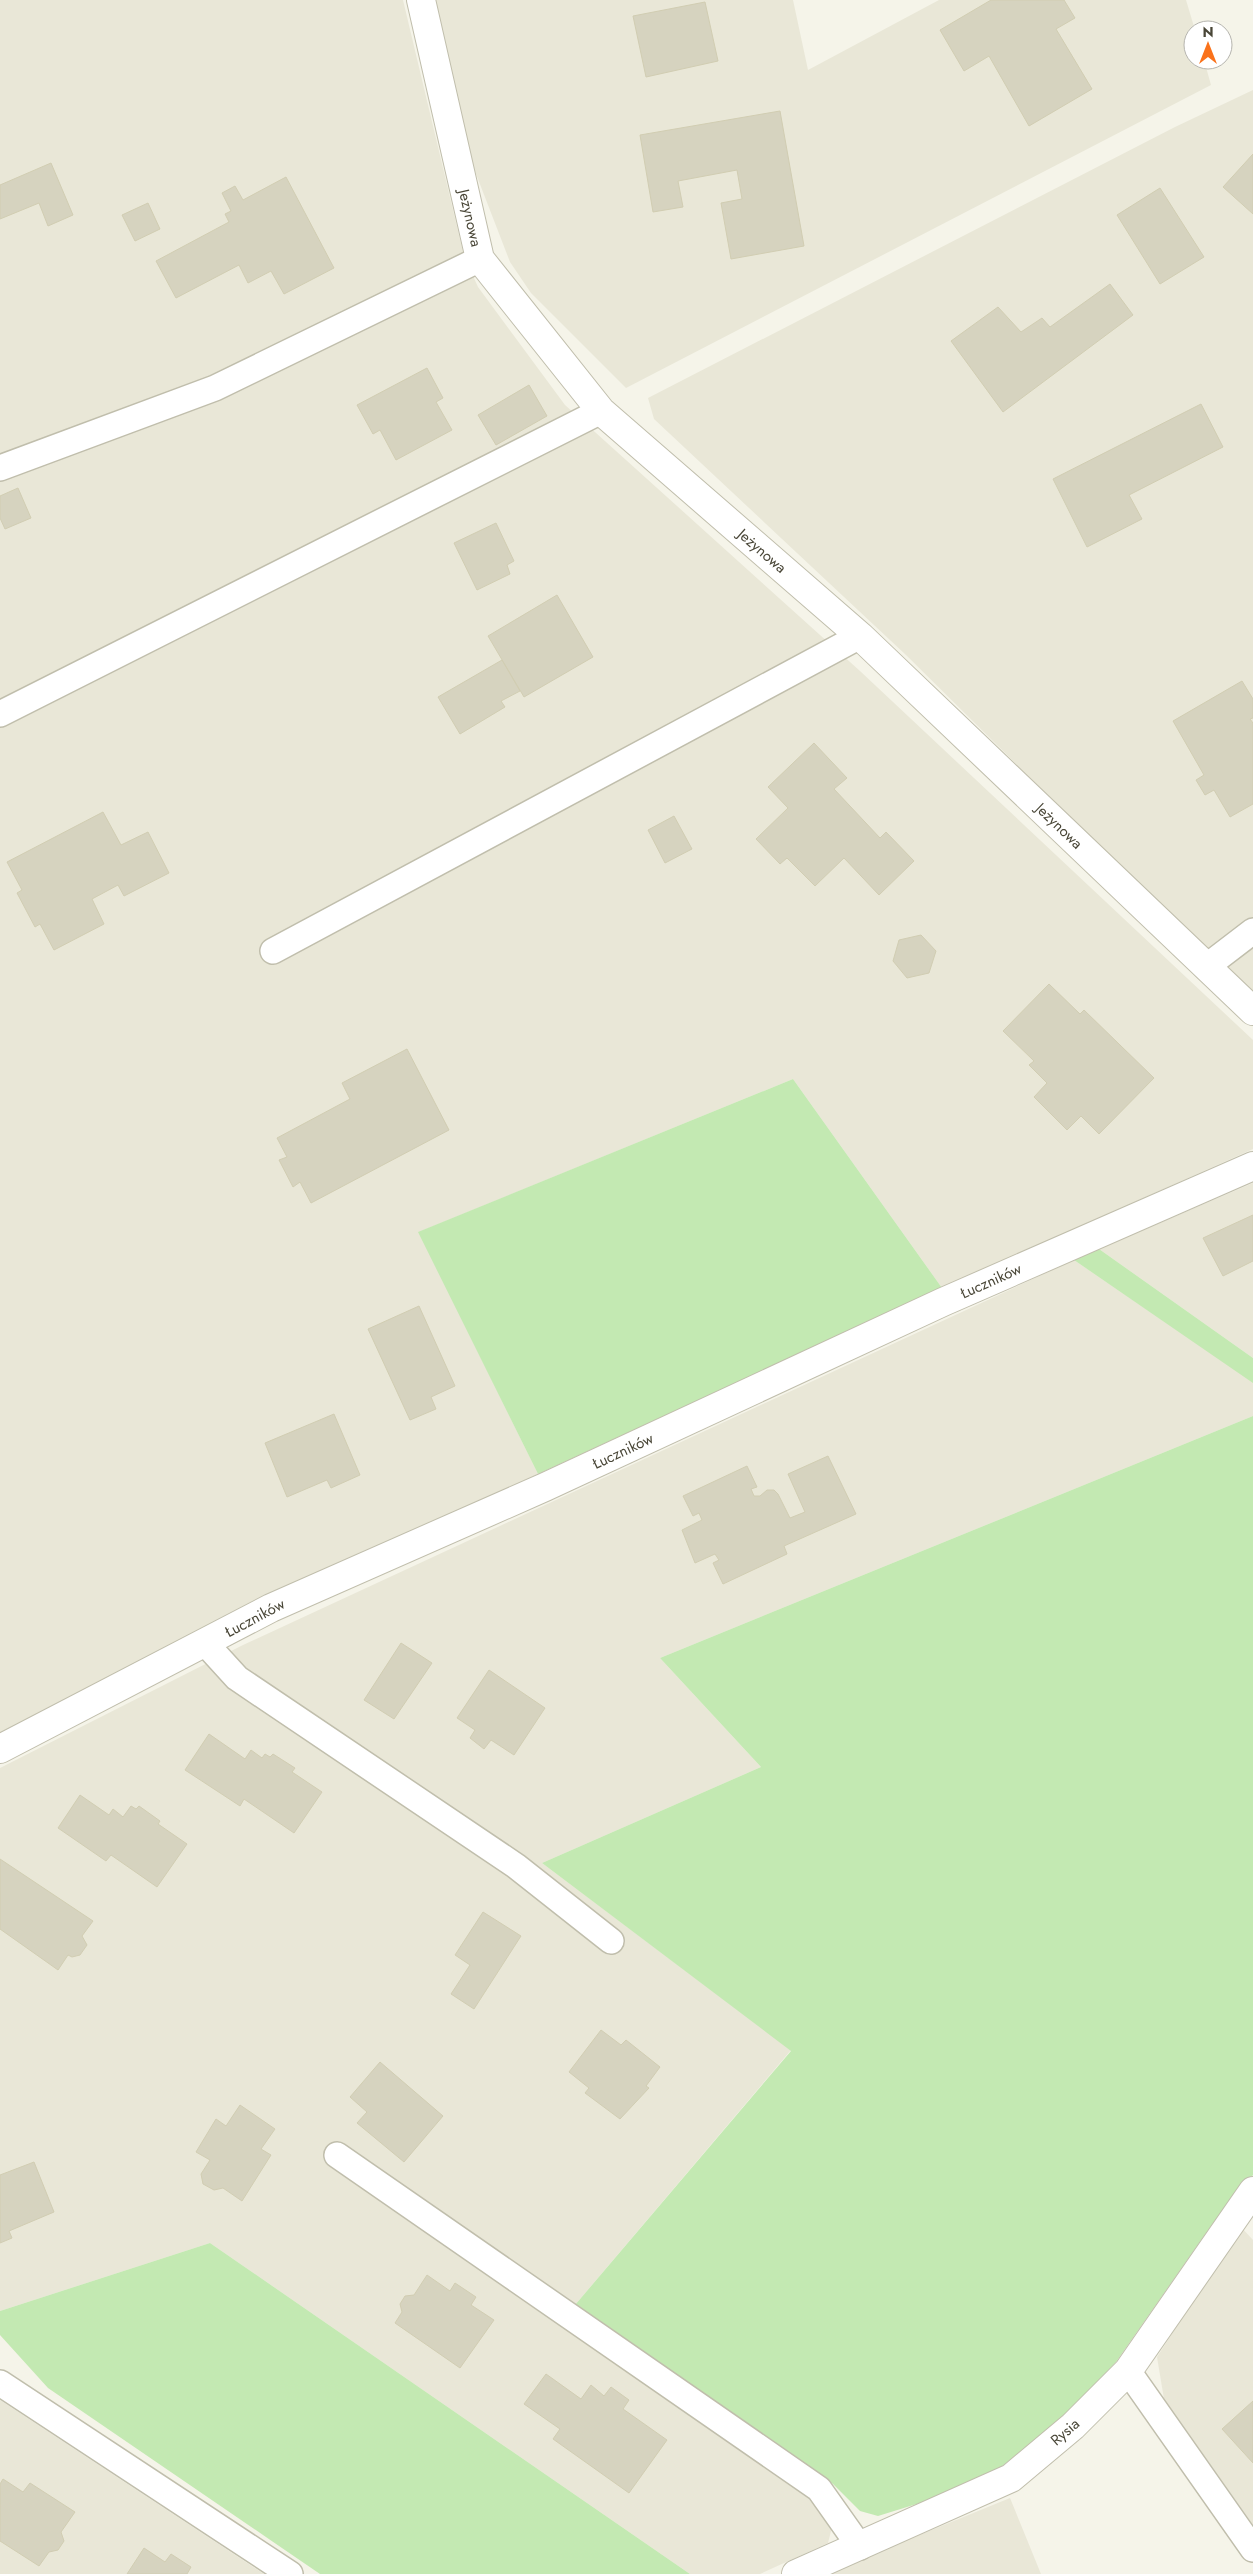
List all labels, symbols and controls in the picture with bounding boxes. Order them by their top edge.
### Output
north arrow [1183,20,1233,70]
text: N [1202,22,1214,42]
street label: Jeżynowa [452,185,487,249]
street label: Jeżynowa [731,522,791,578]
street label: Jeżynowa [1029,797,1088,854]
street label: Łuczników [956,1257,1026,1305]
street label: Łuczników [588,1427,658,1475]
street label: Łuczników [220,1593,289,1643]
street label: Rysia [1046,2413,1084,2451]

